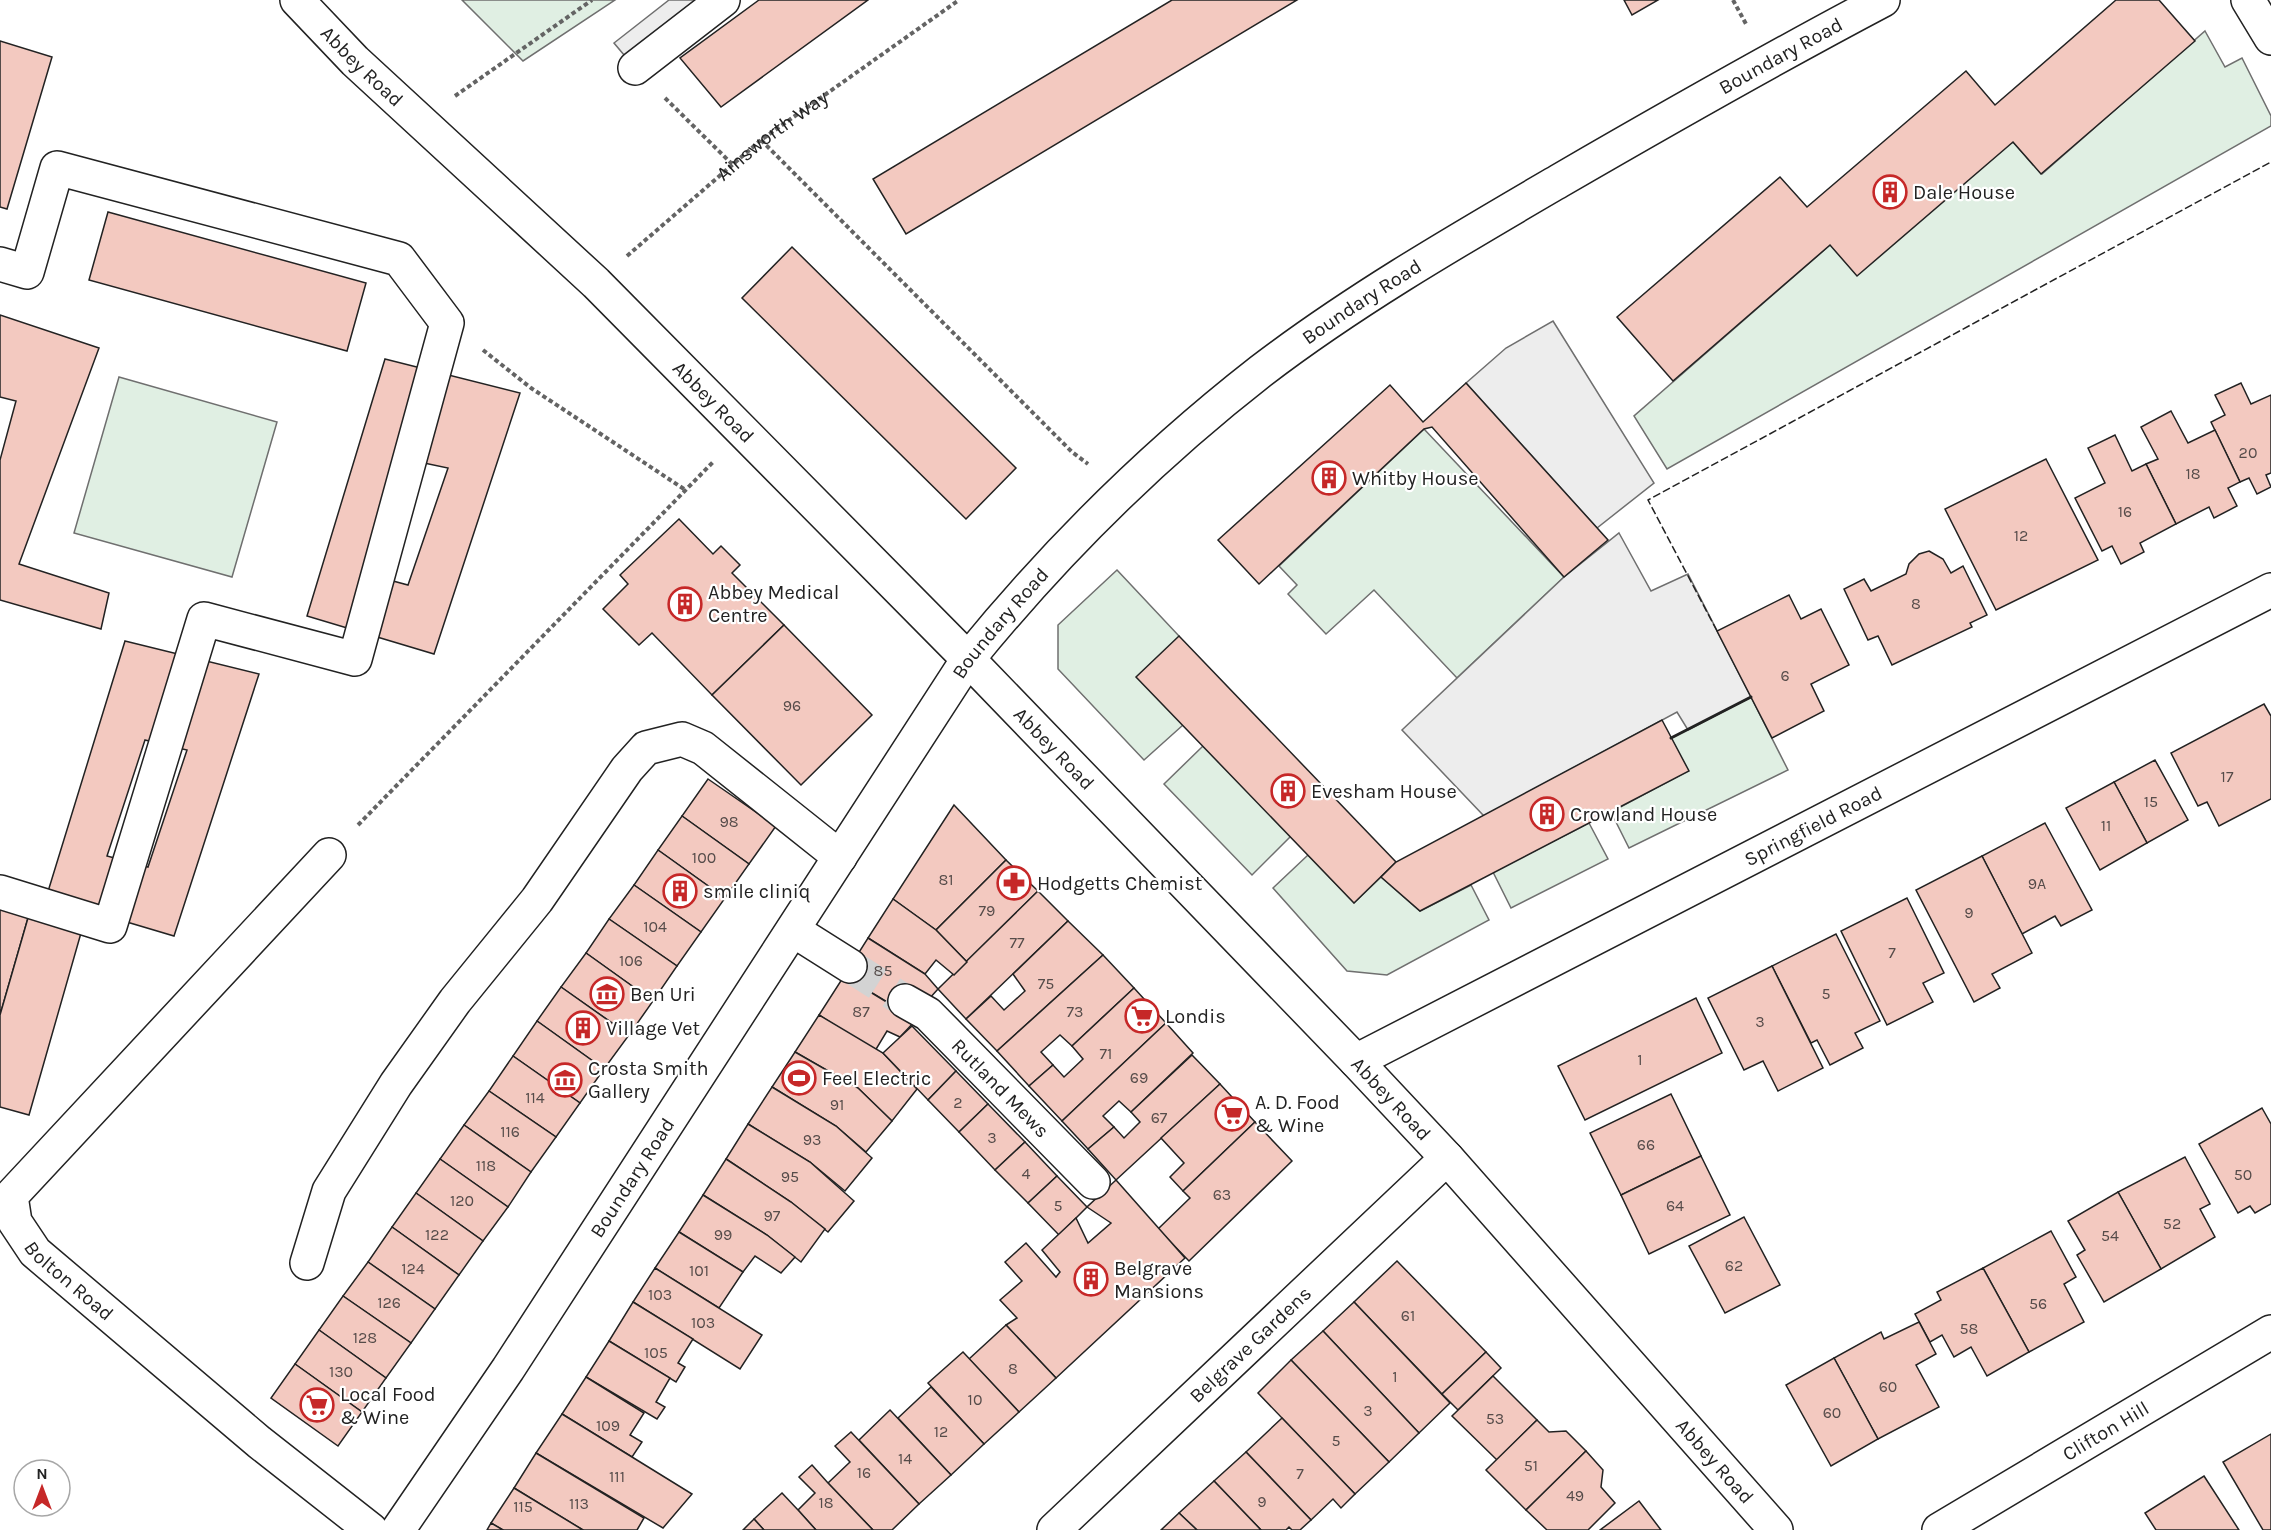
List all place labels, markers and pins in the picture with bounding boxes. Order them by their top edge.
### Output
building icon: Dale House [1872,174,1908,210]
place label: Dale House [1913,181,2015,204]
building icon: Whitby House [1311,460,1347,496]
place label: Whitby House [1352,467,1479,490]
place label: Abbey Medical Centre [708,581,839,627]
building icon: Abbey Medical Centre [667,586,703,622]
building icon: Evesham House [1270,773,1306,809]
place label: Evesham House [1311,780,1457,803]
building icon: Crowland House [1529,796,1565,832]
place label: Crowland House [1570,803,1717,826]
pharmacy icon: Hodgetts Chemist [996,865,1032,901]
place label: Hodgetts Chemist [1037,872,1203,895]
building icon: smile cliniq [662,873,698,909]
place label: smile cliniq [703,880,811,903]
museum icon: Ben Uri [589,976,625,1012]
place label: Ben Uri [630,983,696,1006]
supermarket icon: Londis [1124,998,1160,1034]
place label: Londis [1165,1005,1226,1028]
building icon: Village Vet [565,1010,601,1046]
place label: Village Vet [606,1017,701,1040]
place label: Crosta Smith Gallery [588,1057,709,1103]
sports icon: Feel Electric [781,1060,817,1096]
museum icon: Crosta Smith Gallery [547,1062,583,1098]
place label: Feel Electric [822,1067,931,1090]
place label: A. D. Food & Wine [1255,1091,1340,1137]
supermarket icon: A. D. Food & Wine [1214,1096,1250,1132]
place label: Belgrave Mansions [1114,1257,1204,1303]
building icon: Belgrave Mansions [1073,1261,1109,1297]
place label: Local Food & Wine [340,1383,436,1429]
supermarket icon: Local Food & Wine [299,1387,335,1423]

